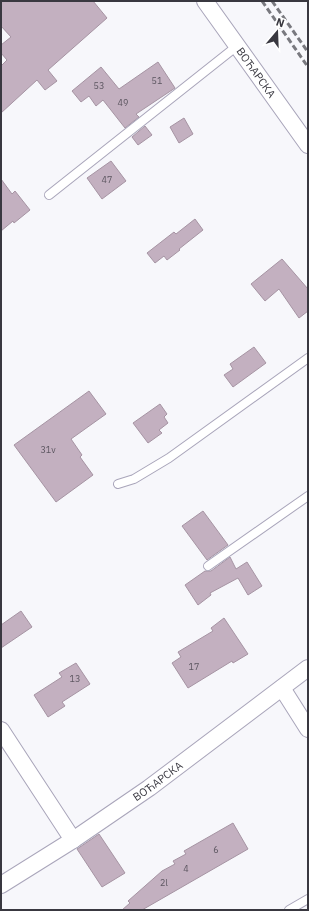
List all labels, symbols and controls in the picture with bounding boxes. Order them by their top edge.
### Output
north arrow [257,12,297,52]
text: N [274,15,286,30]
street label: ВОЋАРСКА [233,45,279,100]
house number: 51 [152,75,162,86]
house number: 53 [94,80,104,91]
house number: 49 [118,97,128,108]
house number: 47 [102,174,112,185]
house number: 31v [40,444,56,455]
house number: 17 [189,661,199,672]
house number: 13 [70,673,80,684]
street label: ВОЋАРСКА [130,758,185,804]
house number: 6 [213,844,219,855]
house number: 4 [183,863,189,874]
house number: 2l [160,877,168,888]

